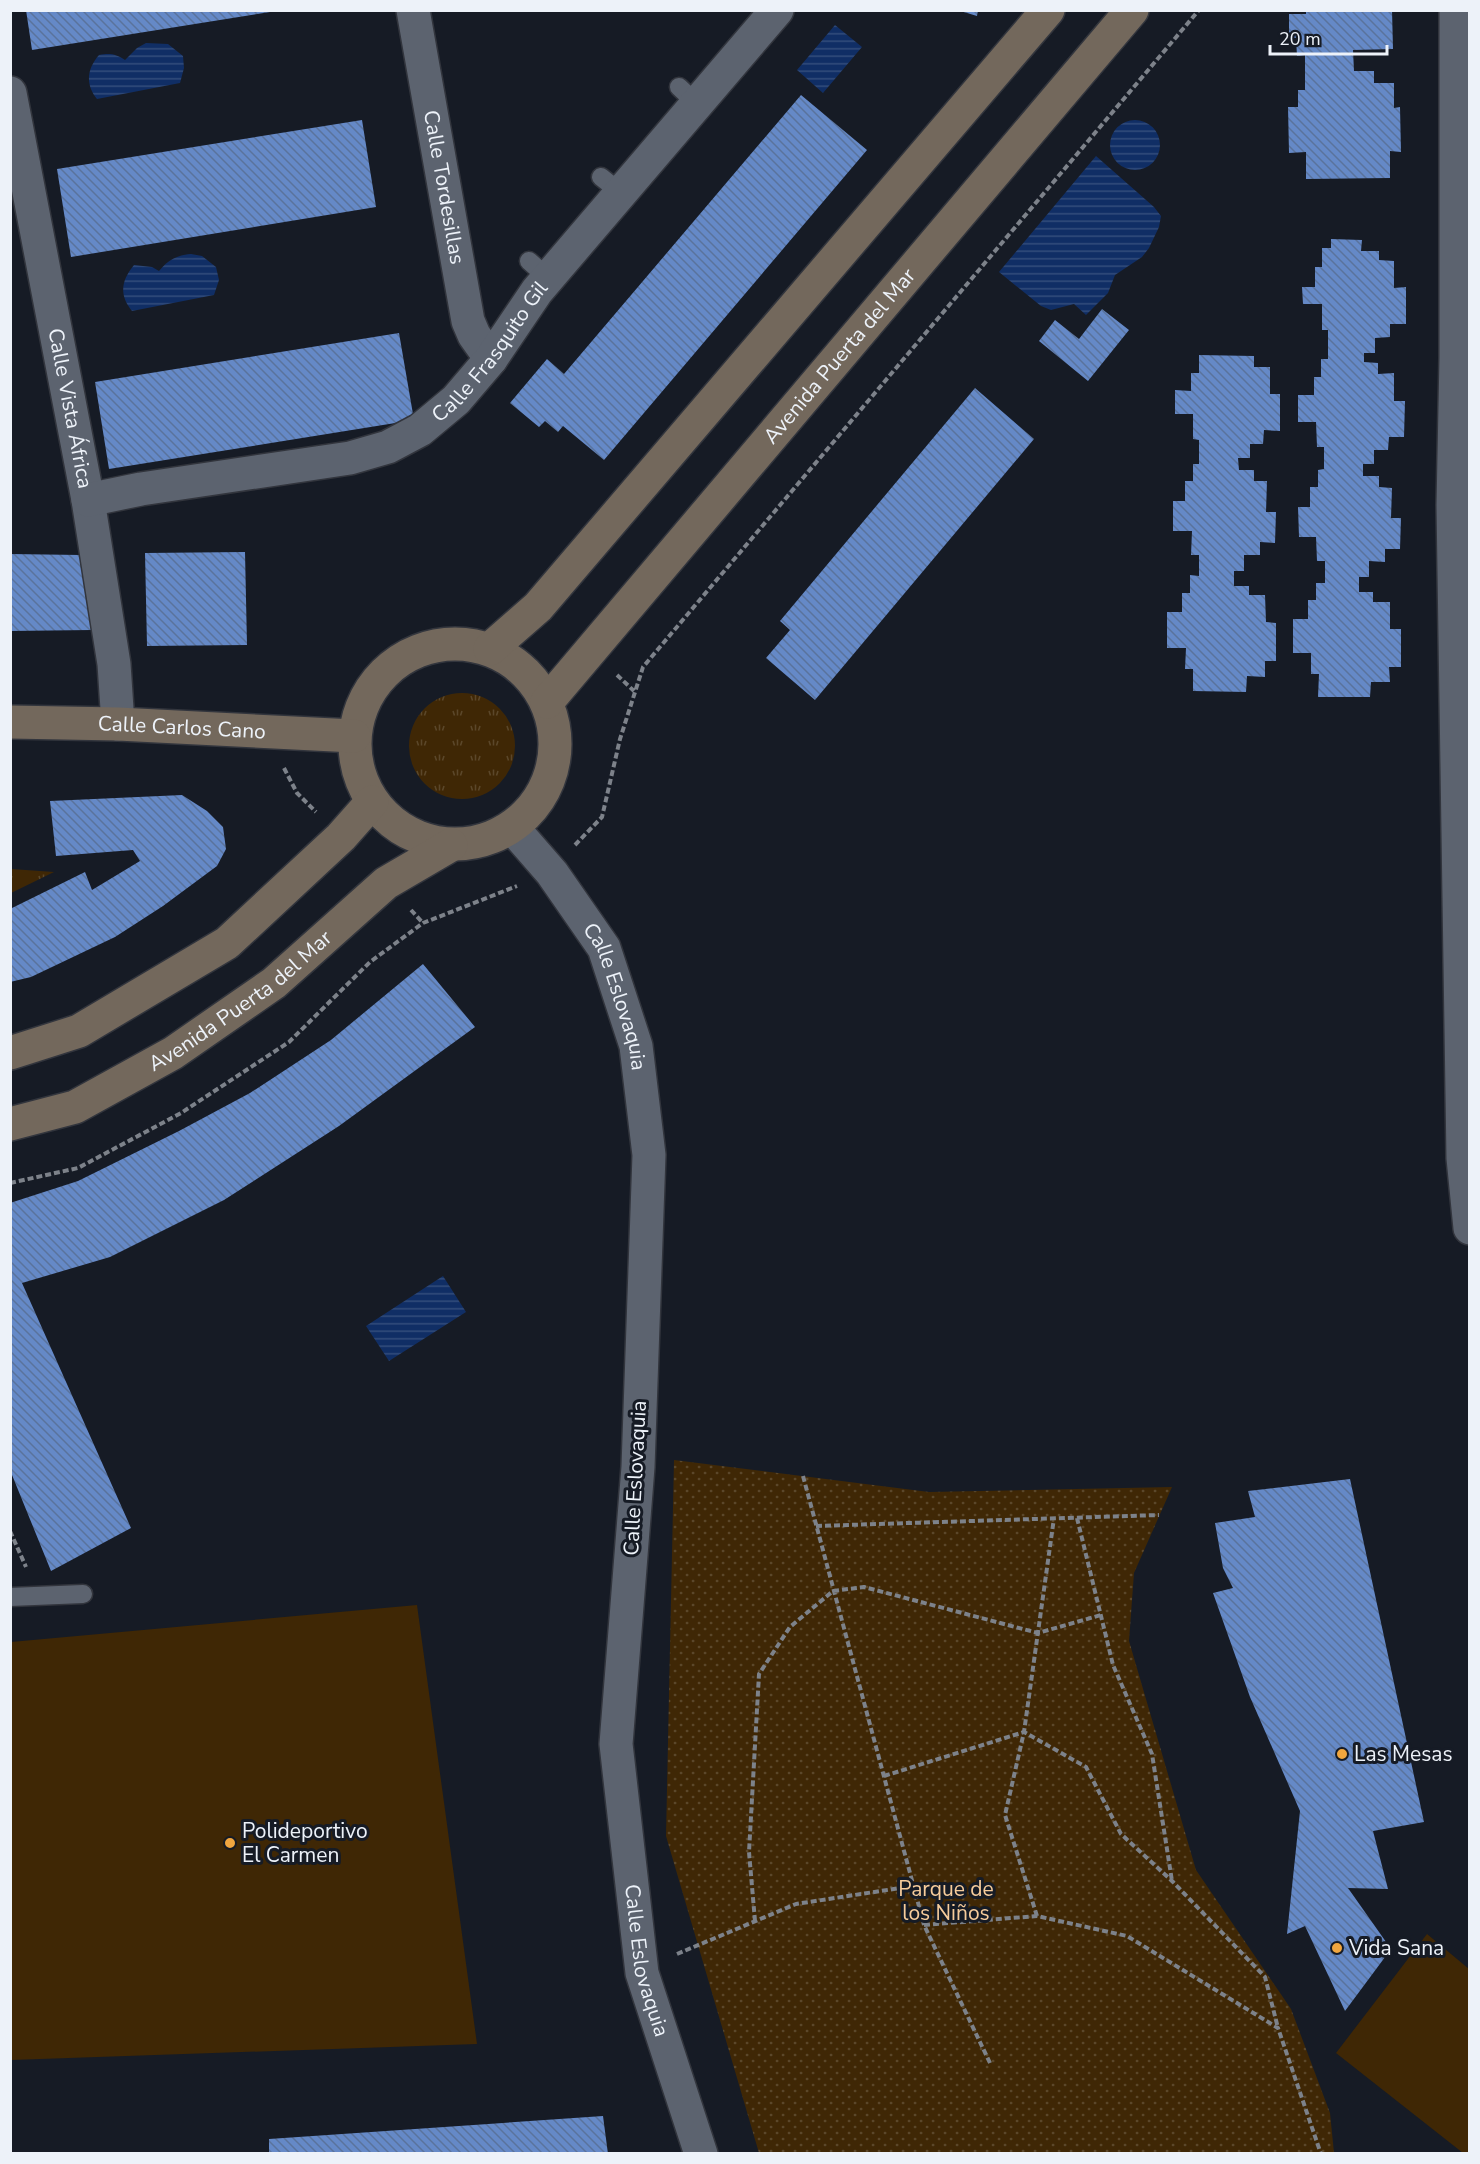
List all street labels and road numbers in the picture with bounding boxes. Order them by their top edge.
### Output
street label: Calle Tordesillas [417,108,472,267]
street label: Avenida Puerta del Mar [757,262,922,450]
street label: Calle Frasquito Gil [426,274,554,429]
street label: Calle Vista África [41,326,99,491]
street label: Calle Carlos Cano [98,710,267,746]
street label: Calle Eslovaquia [577,917,653,1072]
street label: Avenida Puerta del Mar [143,924,338,1078]
street label: Calle Eslovaquia [617,1400,653,1556]
street label: Calle Eslovaquia [618,1883,676,2040]

